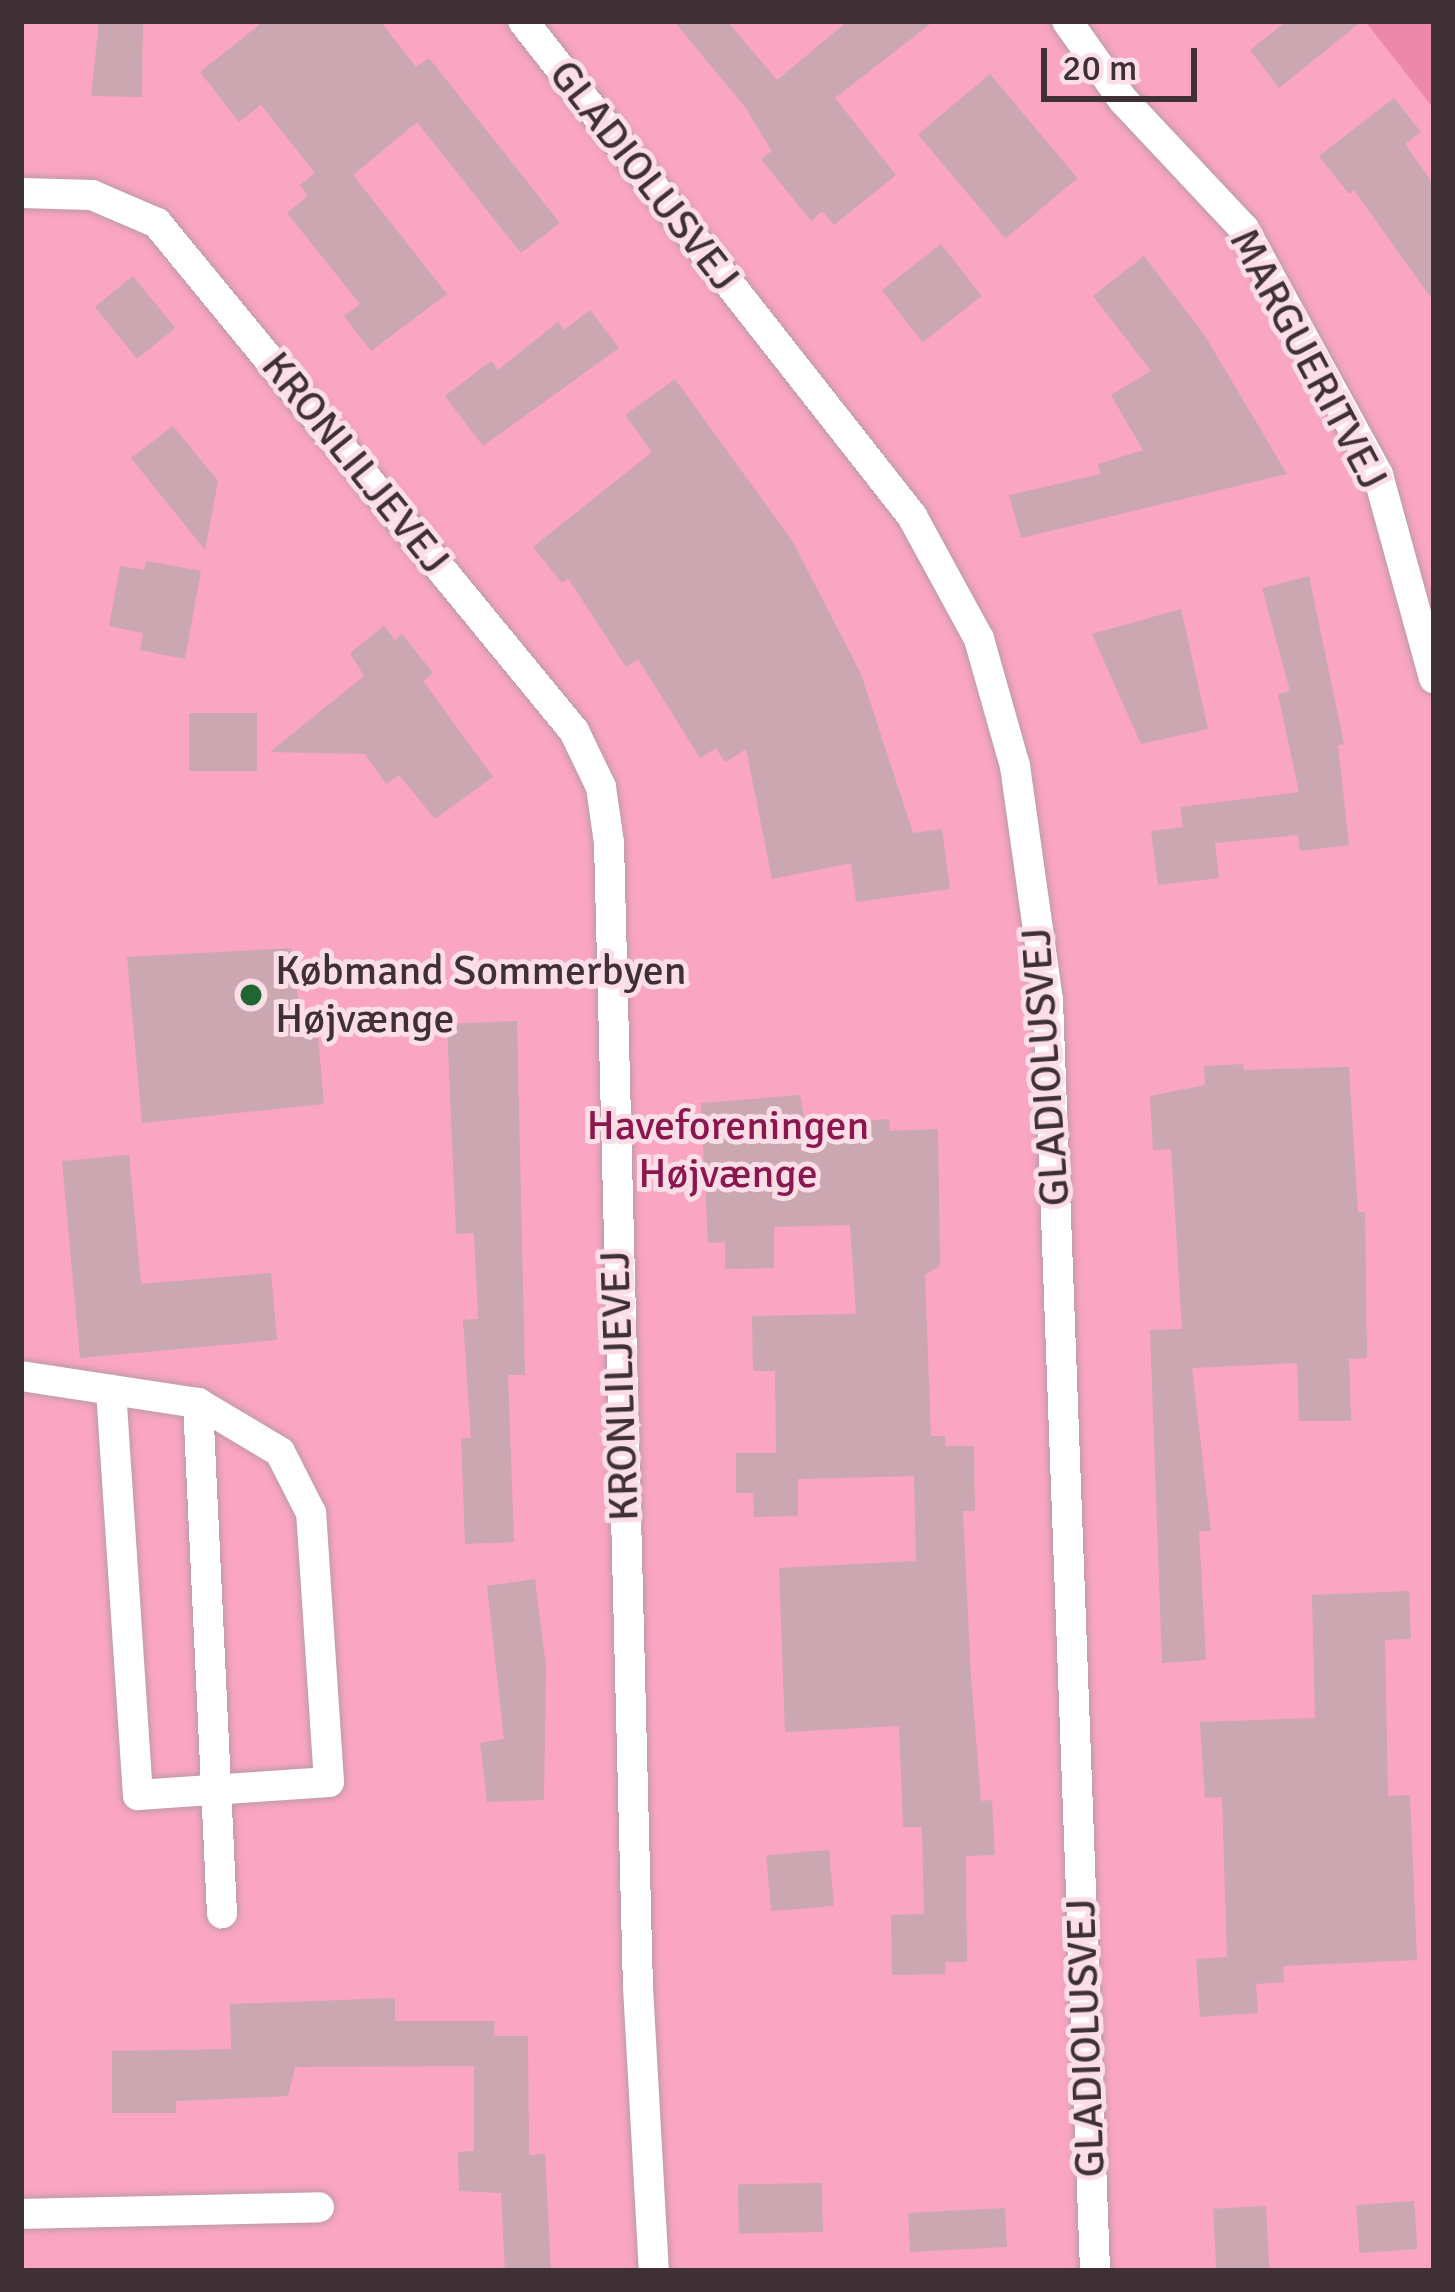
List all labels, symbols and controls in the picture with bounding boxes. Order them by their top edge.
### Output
scale bar [1047,24,1203,98]
text: 20 m [1062,46,1138,91]
street label: GLADIOLUSVEJ [538,51,750,301]
street label: MARGUERITVEJ [1218,220,1398,498]
street label: KRONLILJEVEJ [250,342,460,584]
street label: GLADIOLUSVEJ [1011,926,1081,1208]
place label: Købmand Sommerbyen Højvænge [275,946,687,1044]
marker: Købmand Sommerbyen Højvænge [238,982,264,1008]
park label: Haveforeningen Højvænge [586,1101,870,1200]
street label: KRONLILJEVEJ [590,1250,650,1522]
street label: GLADIOLUSVEJ [1056,1898,1116,2178]

